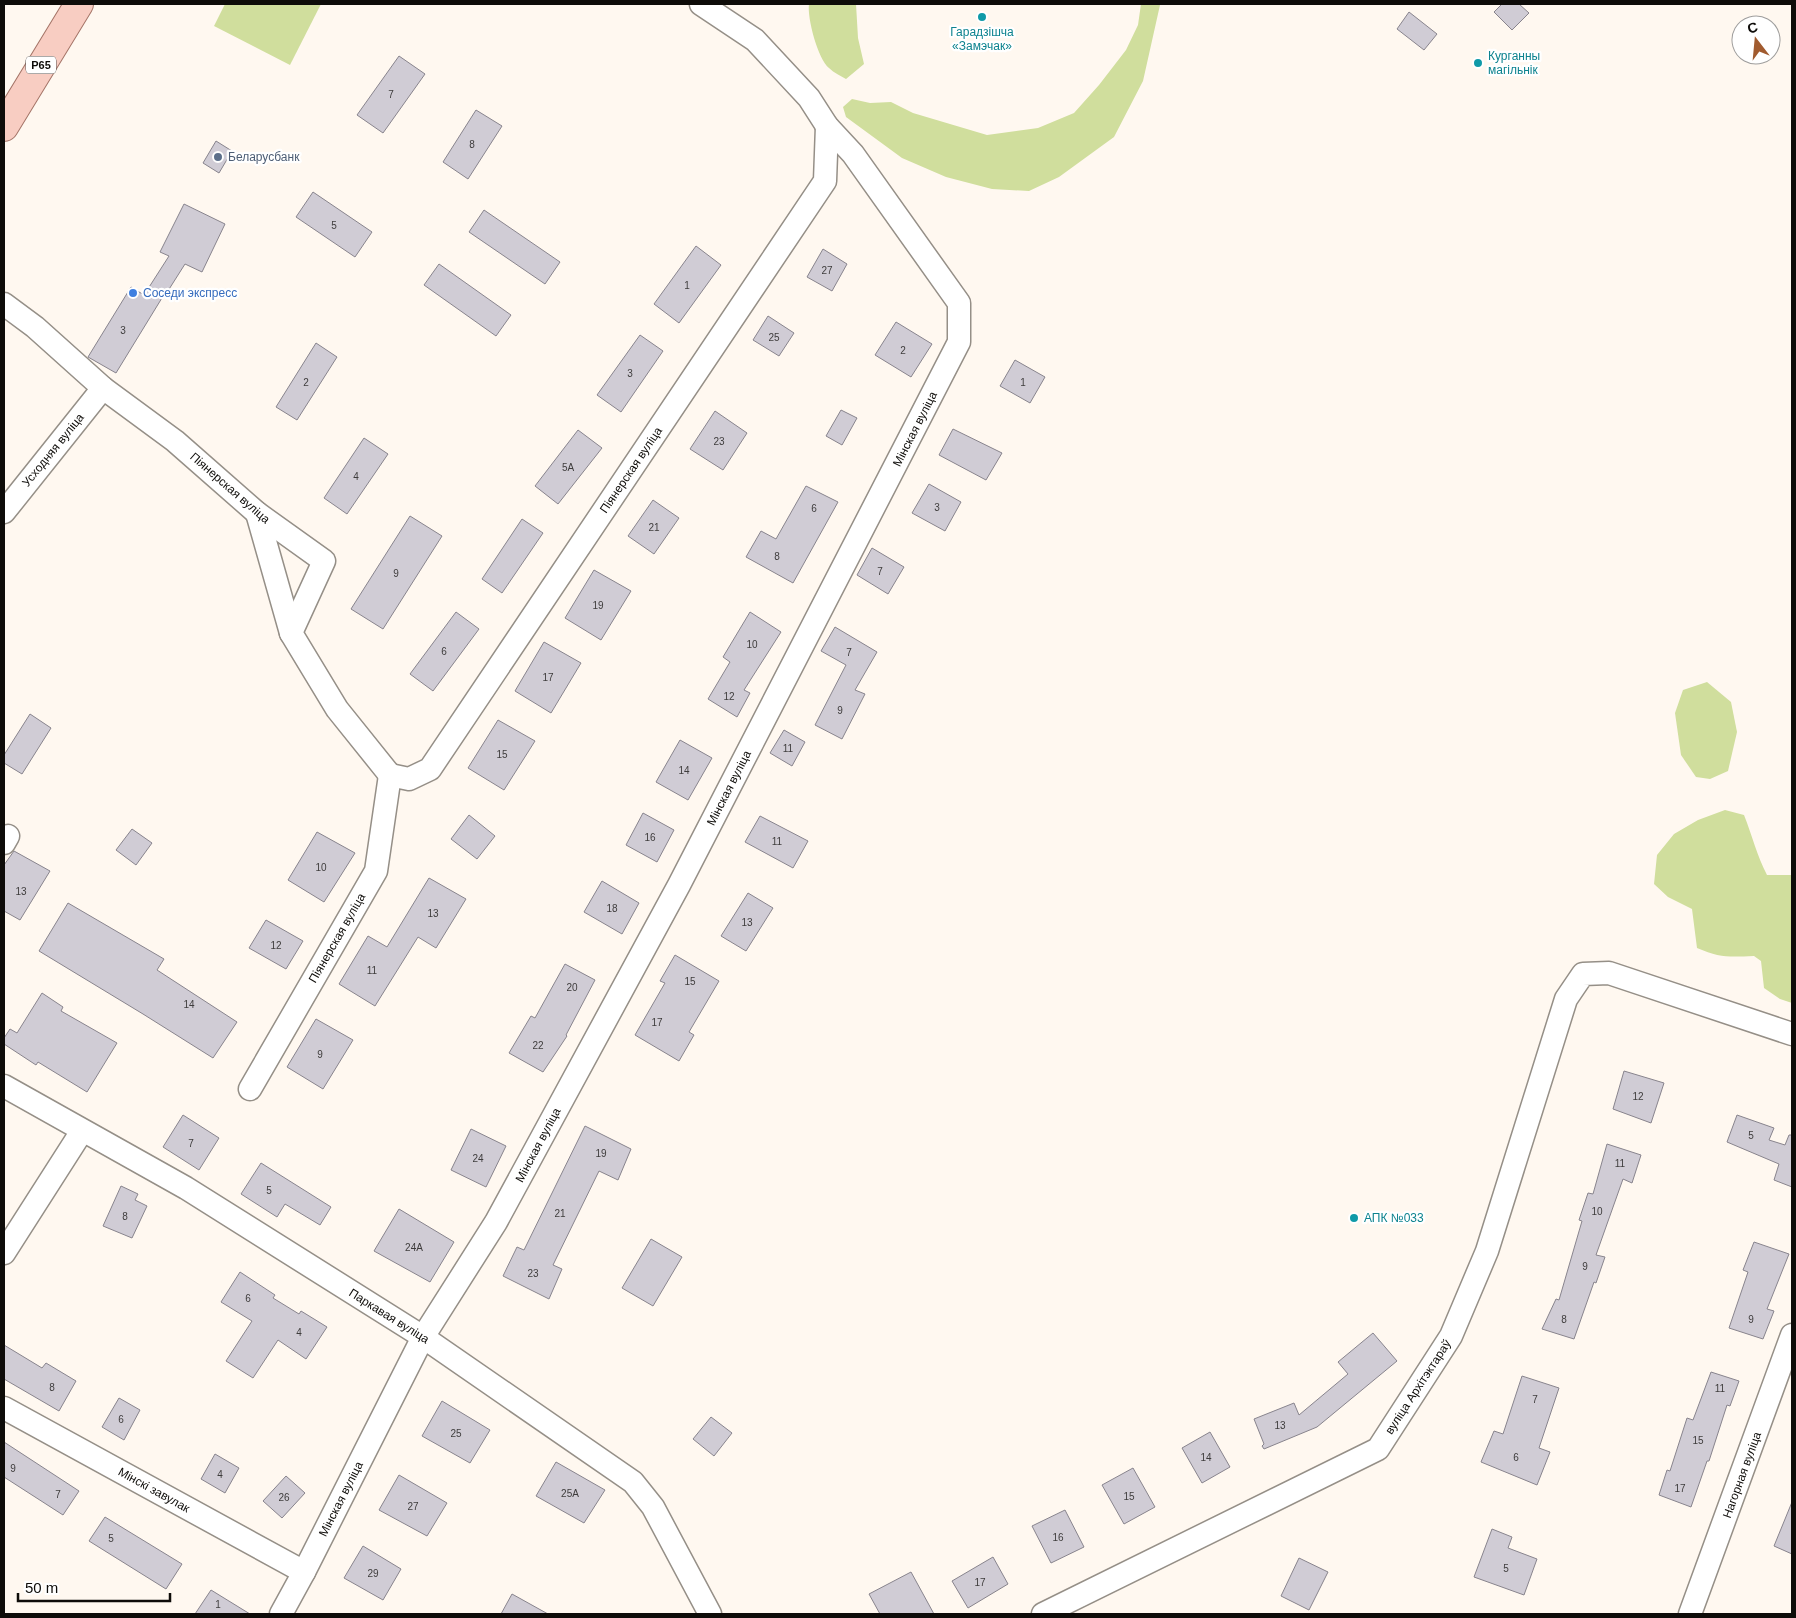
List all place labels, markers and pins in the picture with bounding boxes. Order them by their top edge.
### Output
marker: Гарадзішча «Замэчак» [976,11,988,23]
place label: Гарадзішча «Замэчак» [950,25,1014,53]
place label: Курганны магільнік [1488,49,1540,77]
marker: Курганны магільнік [1472,57,1484,69]
place label: Беларусбанк [228,150,300,164]
marker: Беларусбанк [212,151,224,163]
place label: Соседи экспресс [143,286,237,300]
marker: Соседи экспресс [127,287,139,299]
place label: АПК №033 [1364,1211,1424,1225]
marker: АПК №033 [1348,1212,1360,1224]

